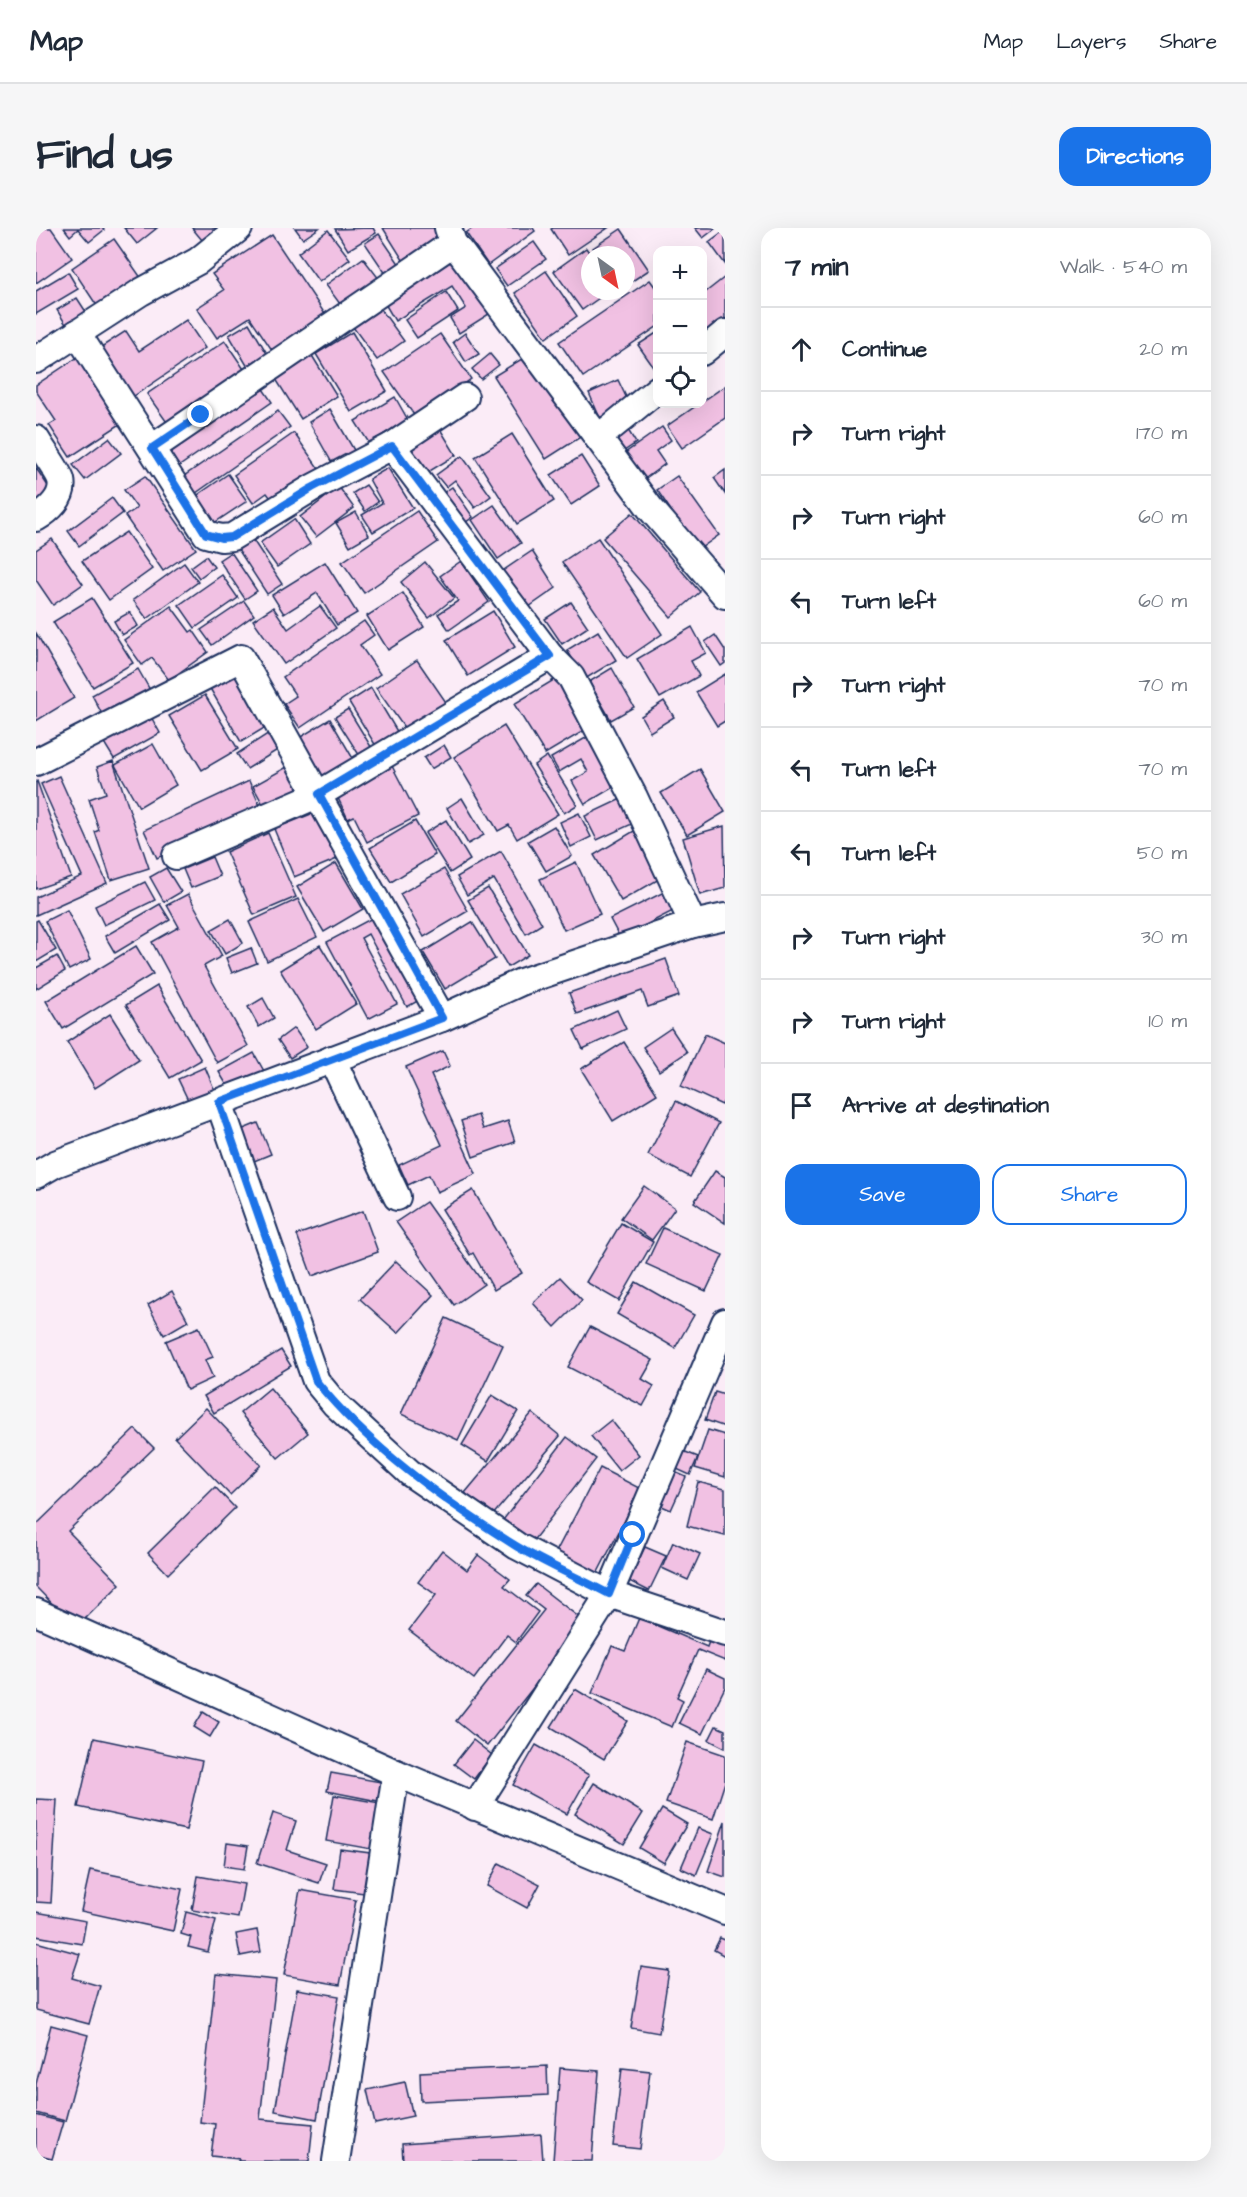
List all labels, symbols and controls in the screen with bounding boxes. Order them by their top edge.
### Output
text: Map [30,22,83,61]
text: Map [983,27,1023,56]
text: Layers [1056,27,1126,56]
text: Share [1159,27,1217,56]
text: Find us [36,127,173,185]
button: Directions [1059,127,1211,186]
north arrow [581,246,635,300]
map controls [653,246,707,408]
button: + [653,246,707,300]
text: 7 min [785,249,849,285]
text: Walk · 540 m [1060,253,1187,281]
button: − [653,300,707,354]
icon: ahead [785,333,818,366]
text: Continue [842,334,927,365]
text: 20 m [1139,335,1187,363]
button: locate [653,354,707,408]
route end [187,401,213,427]
icon: right [785,417,818,450]
text: Turn right [842,418,945,449]
text: 170 m [1136,419,1187,447]
icon: right [785,501,818,534]
text: Turn right [842,502,945,533]
text: 60 m [1138,503,1187,531]
icon: left [785,585,818,618]
text: Turn left [842,586,936,617]
text: 60 m [1138,587,1187,615]
icon: right [785,669,818,702]
text: Turn right [842,670,945,701]
text: 70 m [1139,671,1187,699]
icon: left [785,753,818,786]
text: Turn left [842,754,936,785]
text: 70 m [1139,755,1187,783]
icon: left [785,837,818,870]
text: Turn left [842,838,936,869]
text: 50 m [1137,839,1187,867]
icon: right [785,921,818,954]
text: Turn right [842,922,945,953]
text: 30 m [1141,923,1187,951]
icon: right [785,1005,818,1038]
text: Turn right [842,1006,945,1037]
text: 10 m [1148,1007,1187,1035]
icon: arrive [785,1089,818,1122]
text: Arrive at destination [842,1090,1049,1121]
button: Save [785,1164,980,1225]
button: Share [992,1164,1187,1225]
route start [619,1521,645,1547]

